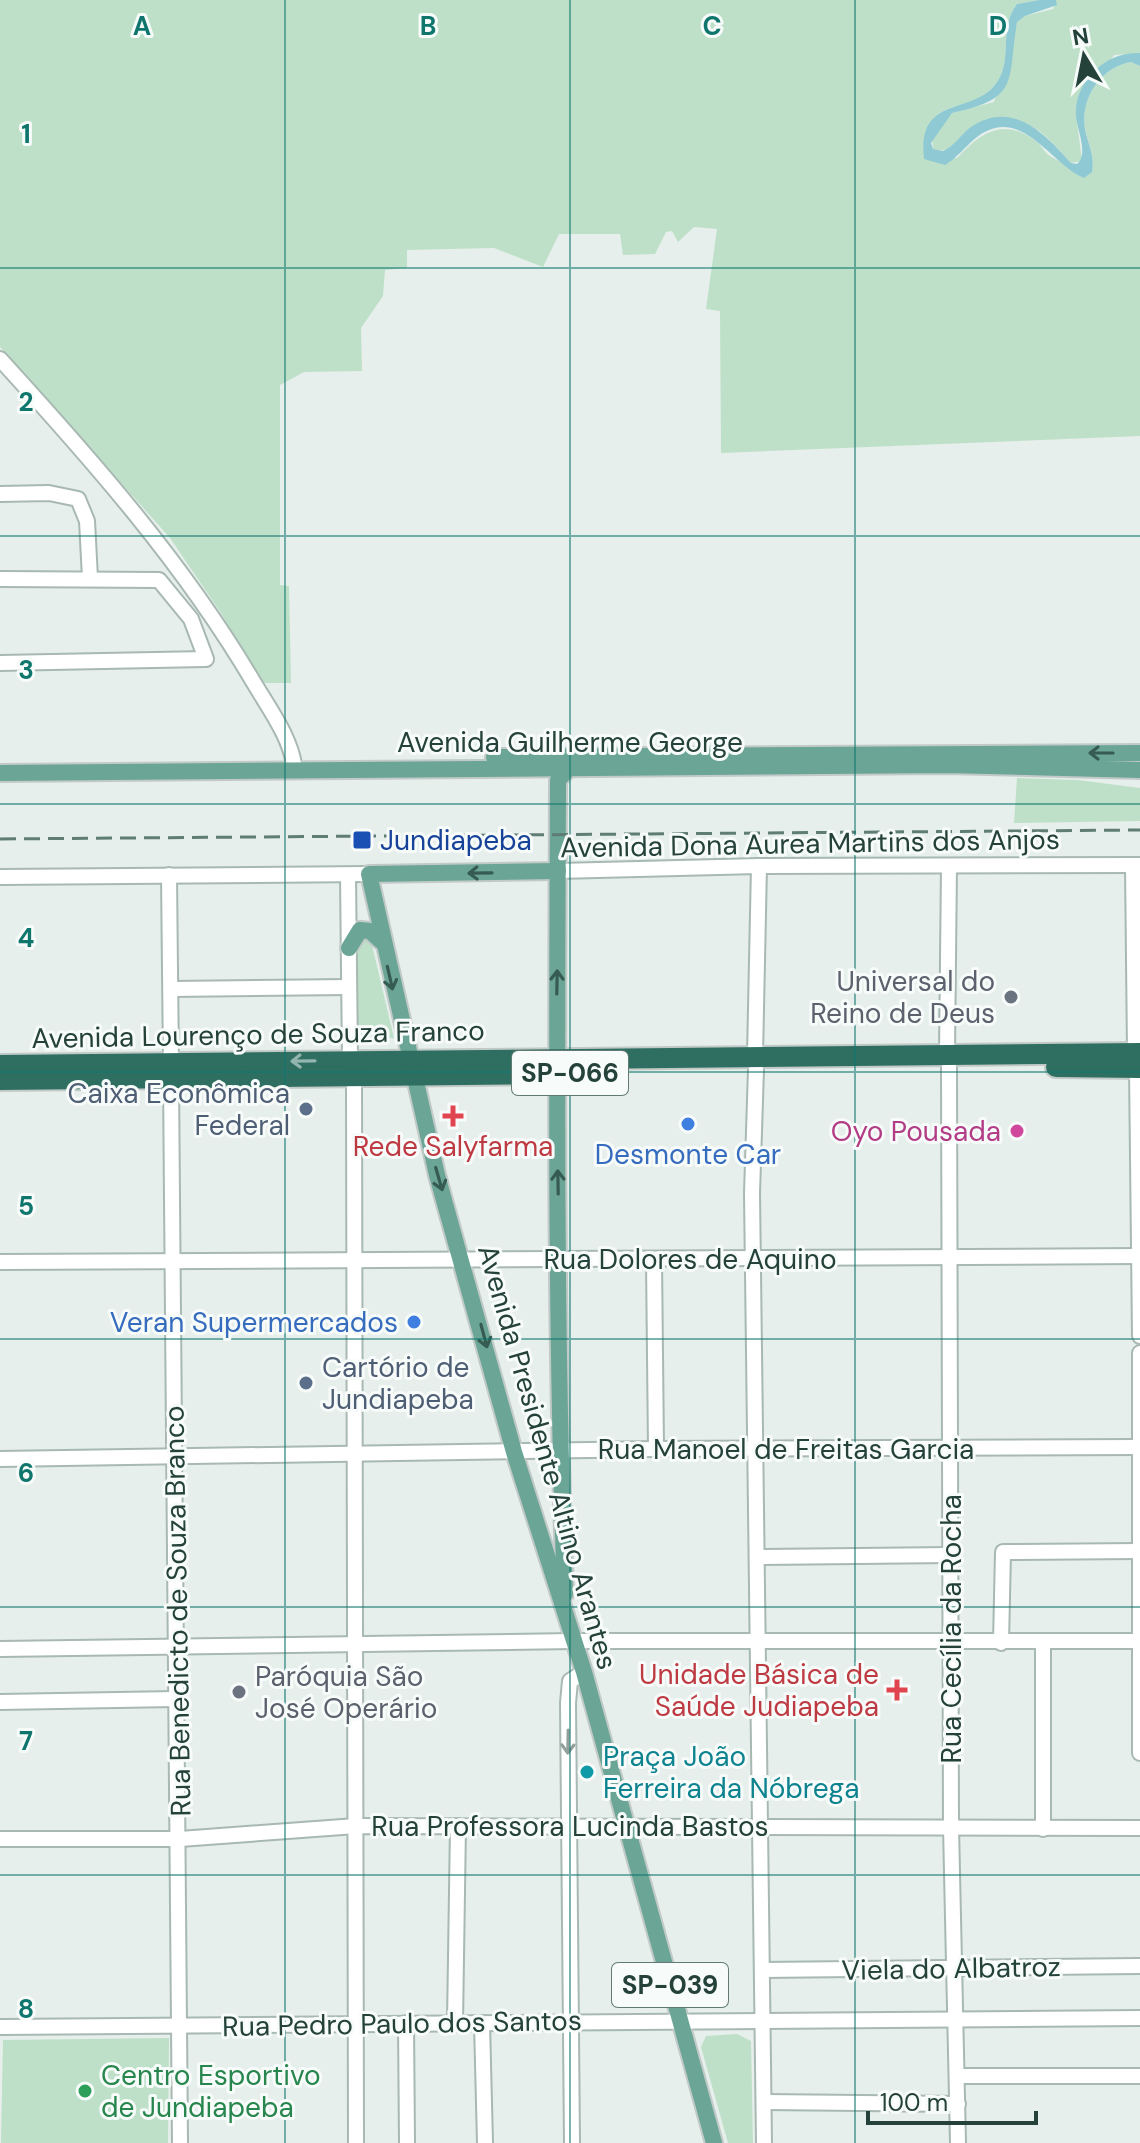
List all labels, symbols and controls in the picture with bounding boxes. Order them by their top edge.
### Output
text: A [133,9,151,43]
text: B [420,9,436,43]
text: C [702,9,722,43]
text: D [989,9,1007,43]
north arrow [1044,16,1124,96]
text: N [1070,21,1091,52]
text: 1 [21,117,31,151]
text: 2 [18,385,34,419]
text: 3 [18,653,34,687]
street label: Avenida Guilherme George [397,724,743,761]
one-way arrow [1088,745,1115,761]
street label: Avenida Dona Aurea Martins dos Anjos [560,821,1060,866]
place label: Jundiapeba [380,822,532,859]
marker: Jundiapeba [351,829,373,851]
one-way arrow [467,865,494,880]
text: 4 [18,921,34,955]
place label: Universal do Reino de Deus [810,963,995,1032]
one-way arrow [383,965,398,991]
one-way arrow [549,969,565,996]
marker: Universal do Reino de Deus [1002,988,1020,1006]
street label: Avenida Lourenço de Souza Franco [31,1012,485,1057]
road number: SP-066 [512,1051,628,1095]
one-way arrow [290,1053,317,1069]
place label: Caixa Econômica Federal [67,1075,290,1144]
marker: Caixa Econômica Federal [297,1100,315,1118]
marker: Rede Salyfarma [444,1107,462,1125]
place label: Oyo Pousada [831,1113,1001,1150]
marker: Desmonte Car [679,1115,697,1133]
marker: Oyo Pousada [1008,1122,1026,1140]
place label: Rede Salyfarma [353,1128,553,1165]
place label: Desmonte Car [595,1136,781,1173]
one-way arrow [433,1166,447,1191]
one-way arrow [550,1169,566,1196]
text: 5 [18,1189,34,1223]
street label: Avenida Presidente Altino Arantes [469,1241,626,1674]
street label: Rua Dolores de Aquino [543,1241,837,1278]
place label: Veran Supermercados [110,1304,398,1341]
marker: Veran Supermercados [405,1313,423,1331]
one-way arrow [477,1323,492,1349]
place label: Cartório de Jundiapeba [322,1349,474,1418]
marker: Cartório de Jundiapeba [297,1374,315,1392]
street label: Rua Benedicto de Souza Branco [155,1405,200,1817]
street label: Rua Manoel de Freitas Garcia [598,1431,974,1468]
text: 6 [18,1456,34,1490]
street label: Rua Cecília da Rocha [933,1494,970,1764]
place label: Unidade Básica de Saúde Judiapeba [639,1656,879,1725]
place label: Paróquia São José Operário [255,1658,437,1727]
marker: Unidade Básica de Saúde Judiapeba [886,1679,908,1701]
marker: Paróquia São José Operário [230,1683,248,1701]
text: 7 [19,1724,33,1758]
one-way arrow [560,1728,575,1755]
place label: Praça João Ferreira da Nóbrega [603,1738,859,1807]
marker: Praça João Ferreira da Nóbrega [578,1763,596,1781]
street label: Rua Professora Lucinda Bastos [371,1808,769,1845]
street label: Viela do Albatroz [841,1948,1061,1989]
road number: SP-039 [612,1963,728,2007]
text: 8 [18,1992,34,2026]
street label: Rua Pedro Paulo dos Santos [222,2002,582,2045]
place label: Centro Esportivo de Jundiapeba [101,2057,321,2126]
scale bar [868,2075,1036,2125]
marker: Centro Esportivo de Jundiapeba [76,2082,94,2100]
text: 100 m [880,2087,948,2118]

